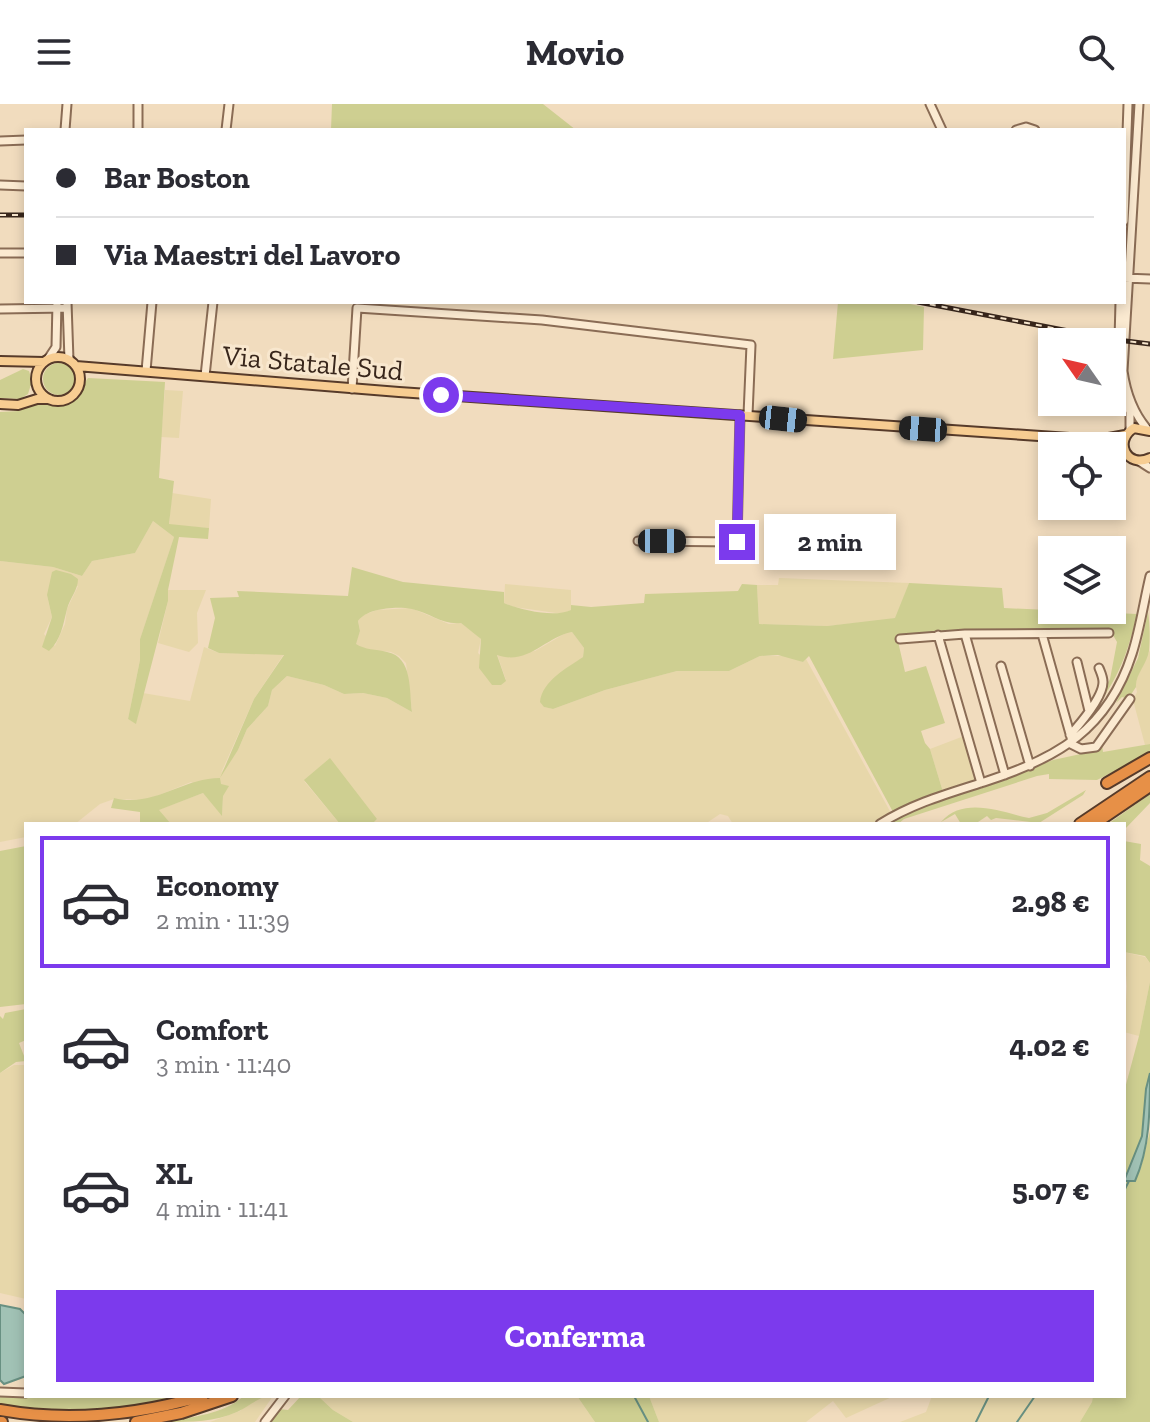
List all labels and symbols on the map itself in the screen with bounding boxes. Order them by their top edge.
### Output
north arrow [1038,328,1126,416]
street label: Via Statale Sud [220,339,405,387]
route start [423,377,459,413]
car [758,405,808,433]
car [898,415,948,443]
callout: 2 min [765,514,897,570]
route end [719,524,755,560]
car [638,529,686,553]

